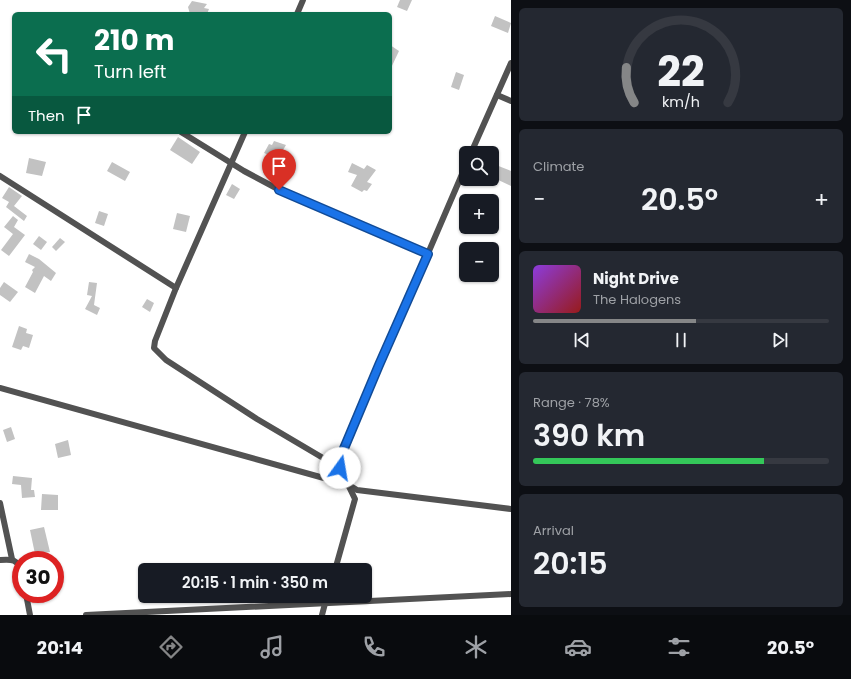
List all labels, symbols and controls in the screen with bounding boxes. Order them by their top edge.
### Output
text: 210 m [94,21,174,60]
icon: left [28,28,80,80]
text: 22 [657,42,705,101]
text: Turn left [94,59,166,84]
text: km/h [662,91,700,111]
icon: arrive [73,104,95,126]
text: Then [28,105,65,126]
map controls [459,146,499,282]
button: search [459,146,499,186]
pin [262,149,296,190]
icon: arrive [268,155,290,177]
text: Climate [533,157,584,176]
text: 20.5° [641,178,718,221]
text: − [533,184,545,215]
text: + [814,184,829,215]
button: + [459,194,499,234]
button: − [459,242,499,282]
text: Night Drive [593,268,679,289]
text: The Halogens [593,290,681,309]
icon: previous [571,329,593,351]
icon: pause [670,329,692,351]
icon: next [769,329,791,351]
text: Range · 78% [533,393,610,412]
text: 390 km [533,414,645,457]
position arrow [319,447,361,489]
text: Arrival [533,521,574,540]
text: 20:15 [533,542,608,585]
speed limit sign: 30 [12,551,64,603]
text: 20:15 · 1 min · 350 m [182,572,328,593]
icon: directions [157,633,185,661]
icon: music [258,633,286,661]
icon: phone [360,633,388,661]
icon: climate [462,633,490,661]
icon: car [564,633,592,661]
icon: filters [665,633,693,661]
text: 20:14 [37,635,83,660]
text: 20.5° [767,635,814,660]

